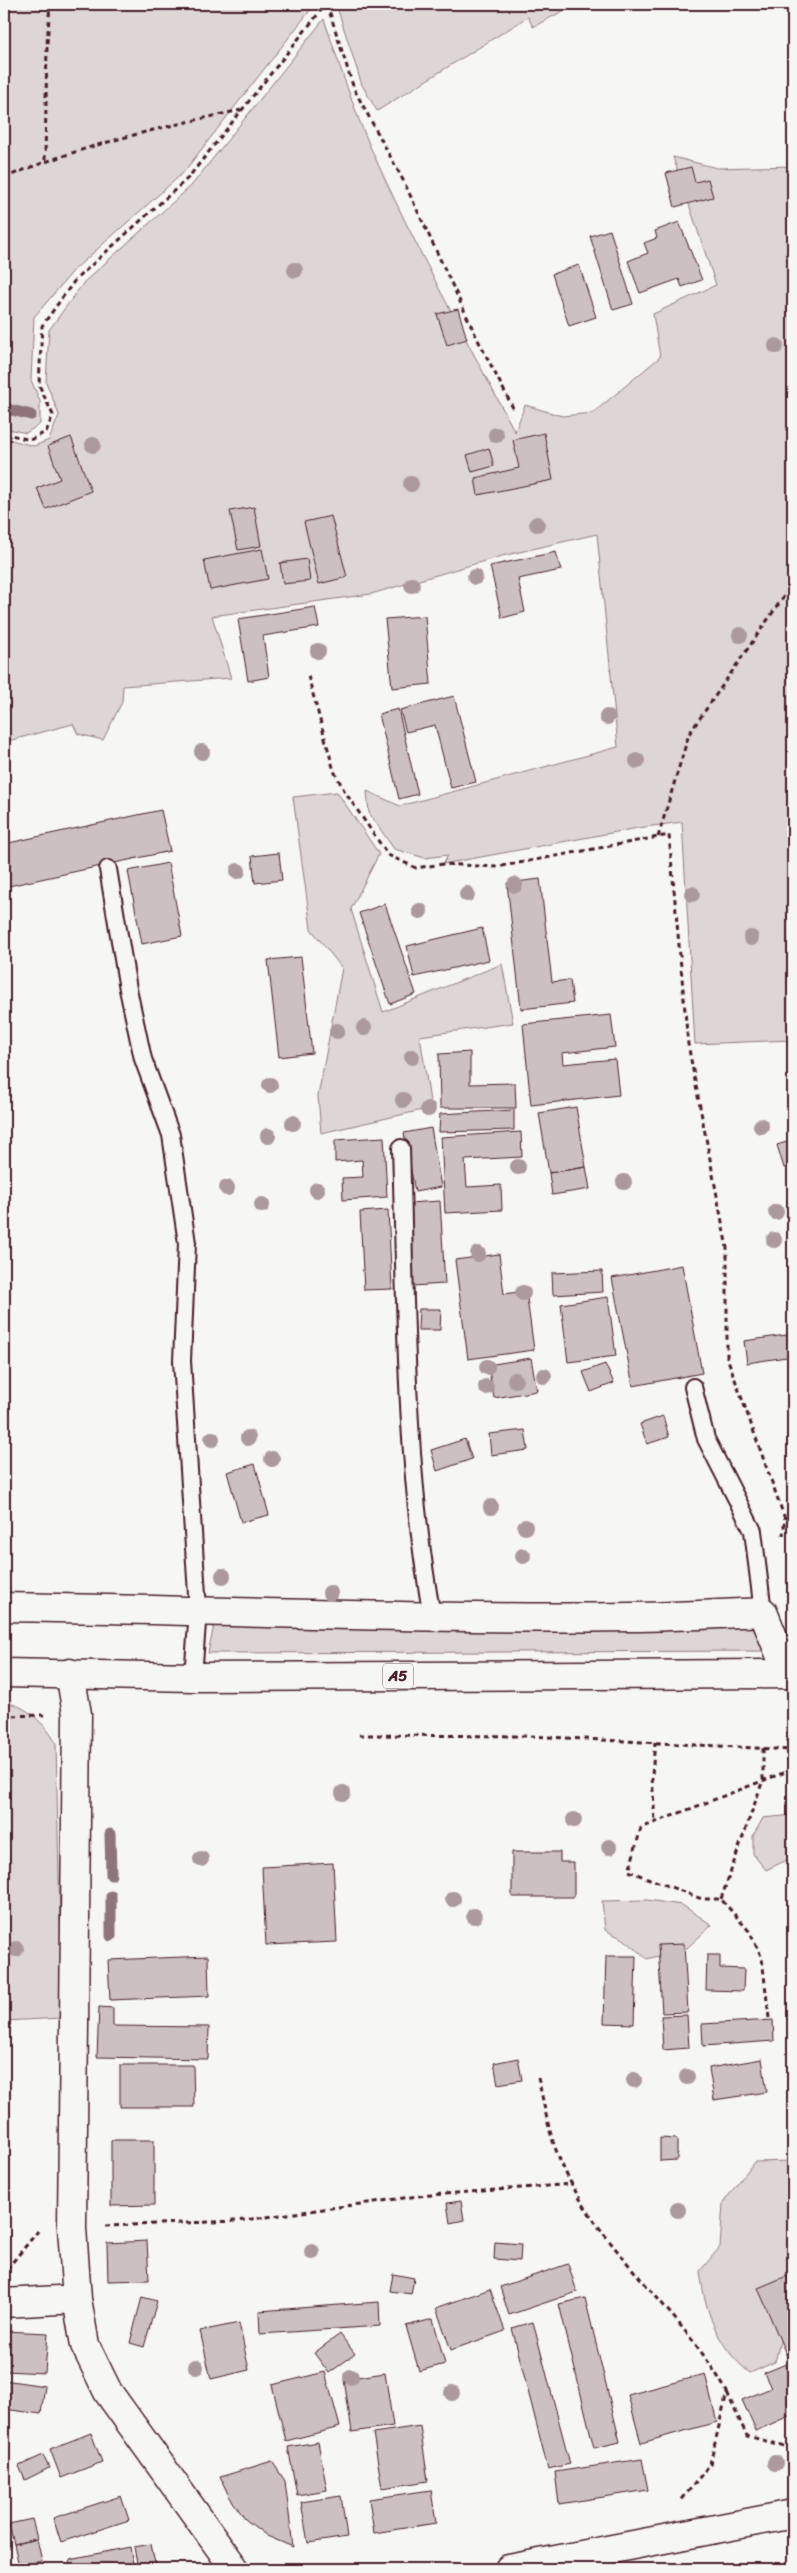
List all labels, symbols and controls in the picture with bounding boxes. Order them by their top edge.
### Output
road number: A5 [383,1664,413,1688]

